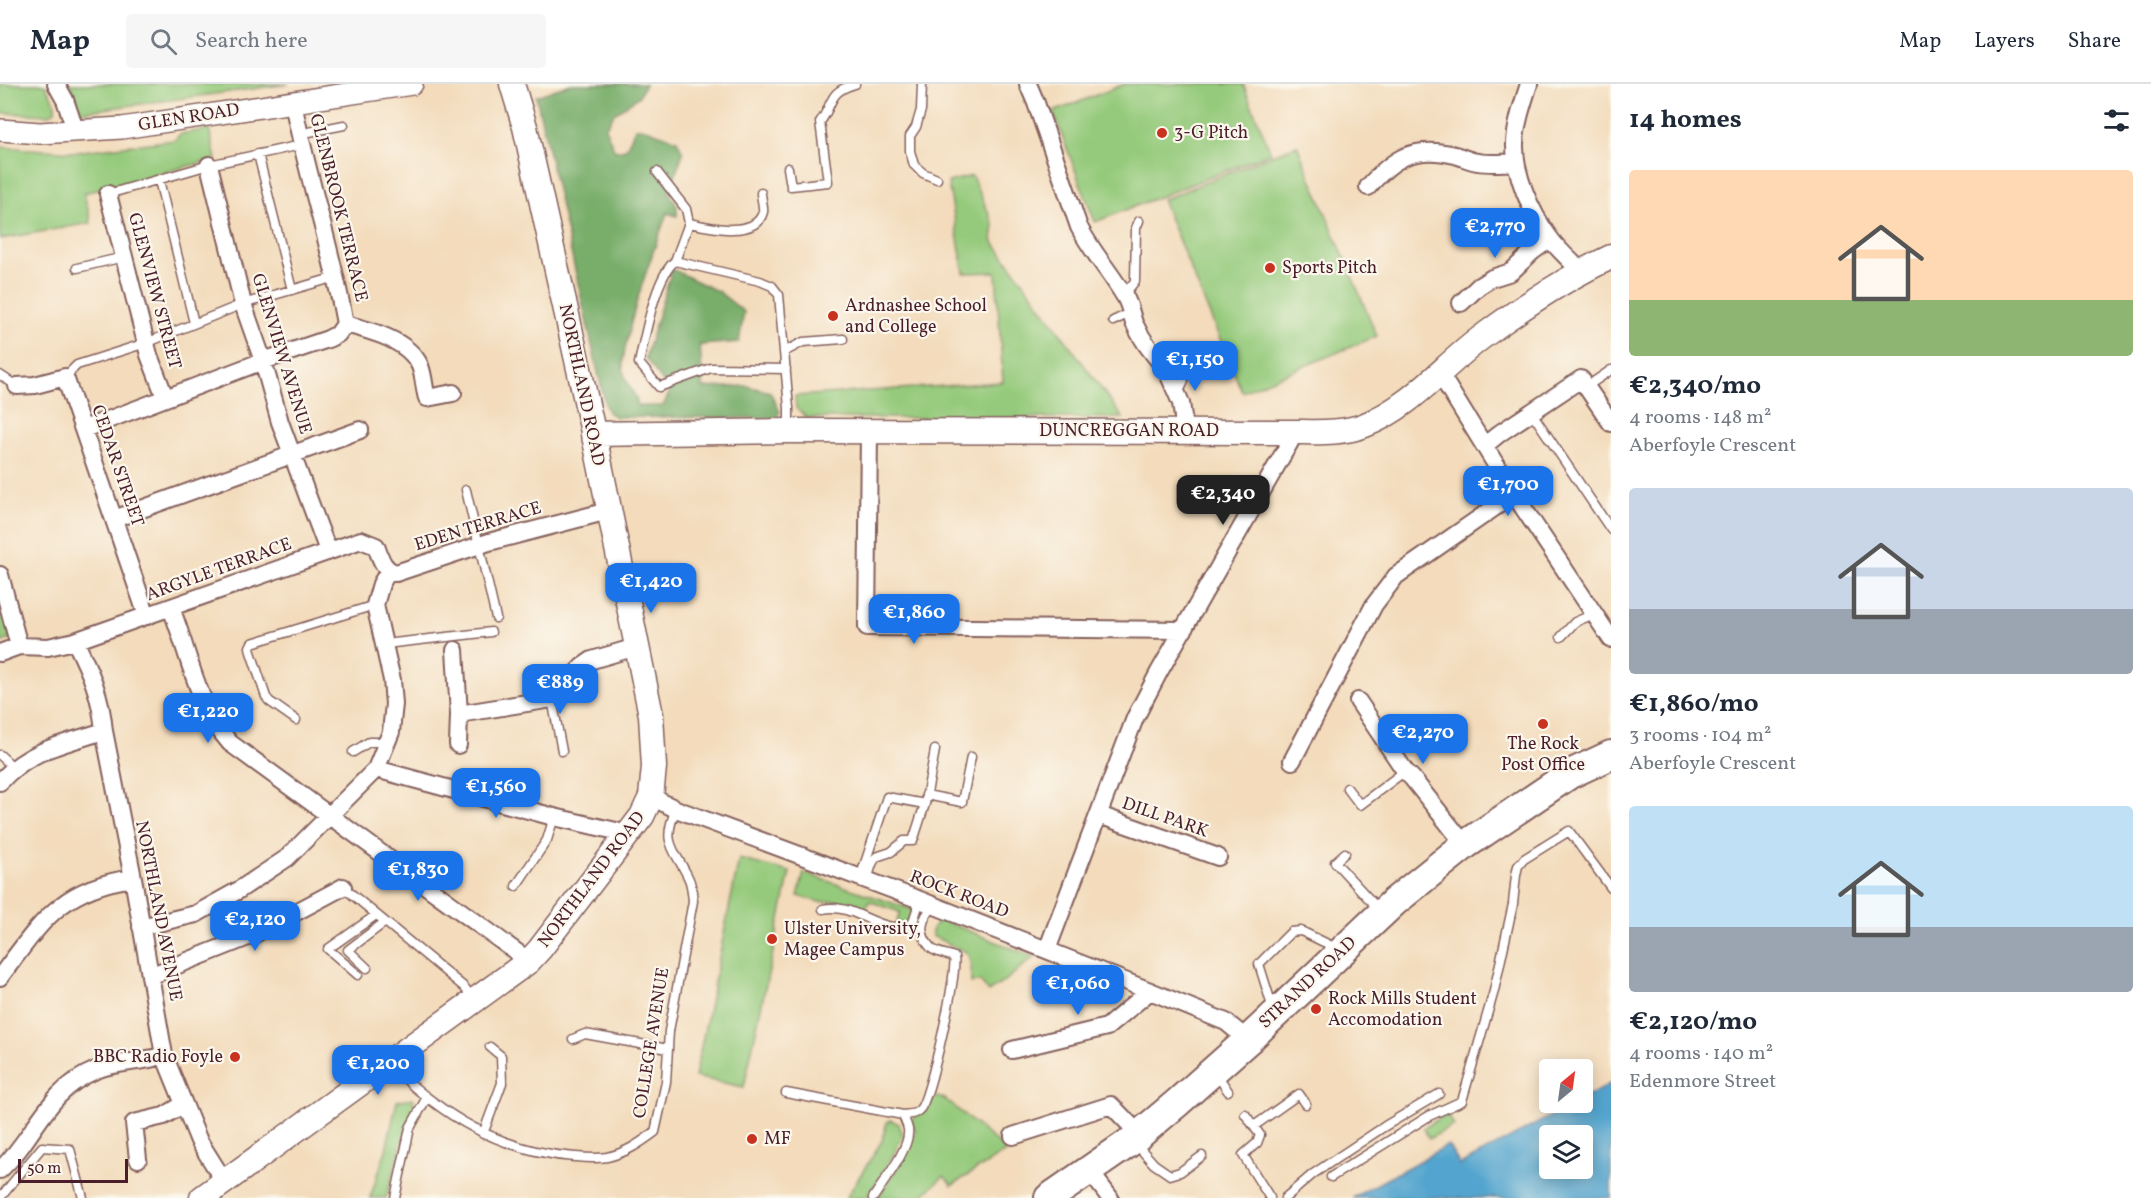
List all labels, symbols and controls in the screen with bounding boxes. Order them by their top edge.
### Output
search box [126,14,546,68]
text: Map [30,22,90,61]
icon: search [147,25,180,58]
text: Search here [195,26,308,57]
text: Map [1899,27,1941,56]
text: Layers [1974,27,2035,56]
text: Share [2068,27,2121,56]
street label: GLEN ROAD [137,98,241,138]
text: 14 homes [1629,102,1742,138]
icon: filters [2100,104,2133,137]
street label: GLENBROOK TERRACE [303,111,374,305]
place label: 3-G Pitch [1174,121,1249,146]
marker: 3-G Pitch [1155,126,1169,140]
pin: €2,770 [1446,208,1544,259]
icon: home [1827,209,1935,317]
street label: GLENVIEW STREET [121,210,187,372]
text: €2,770 [1464,213,1526,241]
place label: Sports Pitch [1282,256,1378,281]
marker: Sports Pitch [1263,261,1277,275]
street label: GLENVIEW AVENUE [245,270,317,438]
place label: Ardnashee School and College [845,294,987,340]
street label: NORTHLAND ROAD [552,302,610,468]
marker: Ardnashee School and College [826,309,840,323]
pin: €1,150 [1146,341,1244,392]
text: €1,150 [1166,346,1224,374]
text: €2,340/mo [1629,368,1761,404]
street label: CEDAR STREET [84,402,150,531]
text: 4 rooms · 148 m² [1629,404,1771,432]
street label: DUNCREGGAN ROAD [1039,419,1219,444]
text: Aberfoyle Crescent [1629,432,1796,460]
pin: €1,700 [1459,466,1557,517]
text: €1,700 [1477,471,1539,499]
pin: €2,340 [1174,475,1272,526]
text: €2,340 [1191,480,1255,508]
street label: EDEN TERRACE [411,496,545,558]
icon: home [1827,527,1935,635]
street label: ARGYLE TERRACE [143,532,295,608]
pin: €1,420 [602,563,700,614]
text: €1,420 [619,568,683,596]
pin: €1,860 [865,594,963,645]
text: €1,860 [883,599,945,627]
pin: €889 [524,664,596,715]
text: €889 [536,669,584,697]
text: €1,860/mo [1629,686,1759,722]
pin: €1,220 [159,693,257,744]
text: €1,220 [177,698,239,726]
pin: €2,270 [1374,714,1472,765]
marker: The Rock Post Office [1536,717,1550,731]
text: €2,270 [1392,719,1454,747]
text: 3 rooms · 104 m² [1629,722,1771,750]
place label: The Rock Post Office [1501,732,1585,778]
text: Aberfoyle Crescent [1629,750,1796,778]
pin: €1,560 [447,768,545,819]
text: €1,560 [465,773,527,801]
street label: DILL PARK [1118,792,1212,844]
street label: NORTHLAND ROAD [532,807,652,953]
street label: NORTHLAND AVENUE [128,819,188,1004]
icon: home [1827,845,1935,953]
pin: €1,830 [369,851,467,902]
text: €1,830 [387,856,449,884]
street label: ROCK ROAD [906,865,1012,925]
pin: €2,120 [206,901,304,952]
text: €2,120 [224,906,286,934]
place label: Ulster University, Magee Campus [784,917,921,963]
street label: STRAND ROAD [1254,931,1362,1035]
marker: Ulster University, Magee Campus [765,932,779,946]
pin: €1,060 [1029,965,1127,1016]
street label: COLLEGE AVENUE [628,966,676,1120]
text: €1,060 [1046,970,1110,998]
place label: Rock Mills Student Accomodation [1328,987,1477,1033]
marker: Rock Mills Student Accomodation [1309,1002,1323,1016]
text: €2,120/mo [1629,1004,1757,1040]
text: 4 rooms · 140 m² [1629,1040,1773,1068]
place label: BBC Radio Foyle [93,1045,223,1070]
pin: €1,200 [329,1045,427,1096]
marker: BBC Radio Foyle [228,1050,242,1064]
text: €1,200 [346,1050,410,1078]
north arrow [1539,1059,1593,1113]
map controls [1539,1059,1593,1179]
text: Edenmore Street [1629,1068,1776,1096]
button: layers [1539,1125,1593,1179]
place label: MF [764,1127,791,1152]
marker: MF [745,1132,759,1146]
scale bar [18,1156,128,1184]
text: 50 m [27,1158,61,1180]

